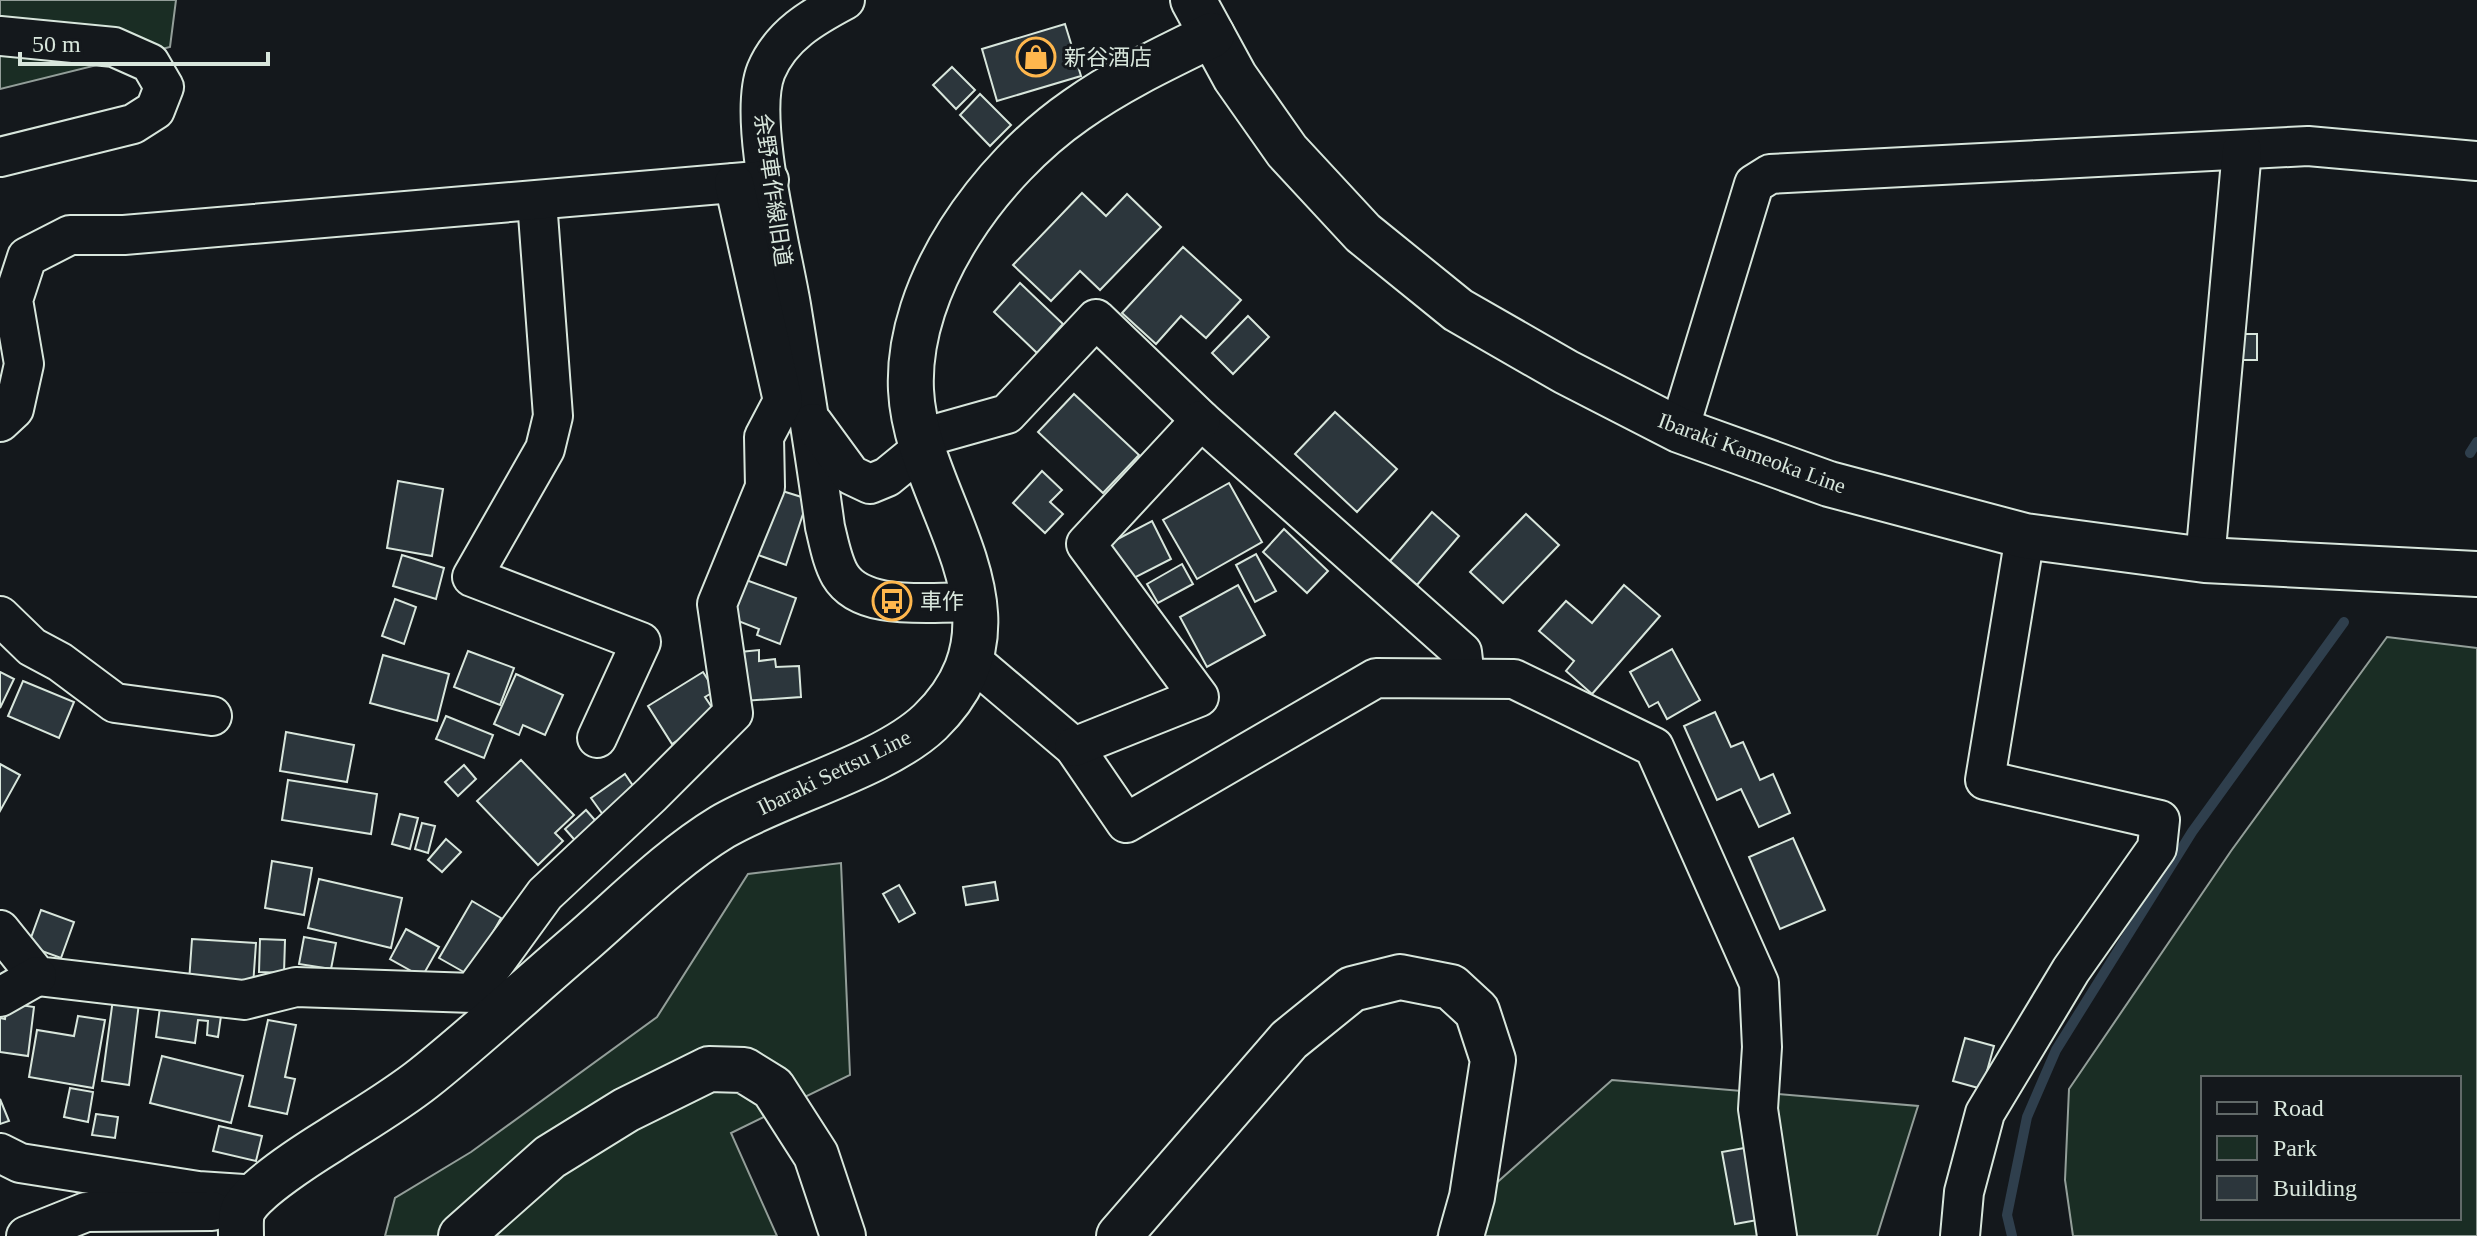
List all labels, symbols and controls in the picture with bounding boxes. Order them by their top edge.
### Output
scale bar [20,16,268,66]
text: 50 m [32,31,81,57]
shop icon: 新谷酒店 [1015,36,1057,78]
place label: 新谷酒店 [1064,45,1152,70]
street label: 余野車作線旧道 [750,112,796,268]
street label: Ibaraki Kameoka Line [1655,407,1849,499]
bus stop icon: 車作 [871,580,913,622]
place label: 車作 [920,589,964,614]
street label: Ibaraki Settsu Line [753,724,915,820]
legend [2201,1076,2461,1220]
text: Road [2273,1095,2324,1121]
text: Park [2273,1135,2317,1161]
text: Building [2273,1175,2357,1201]

